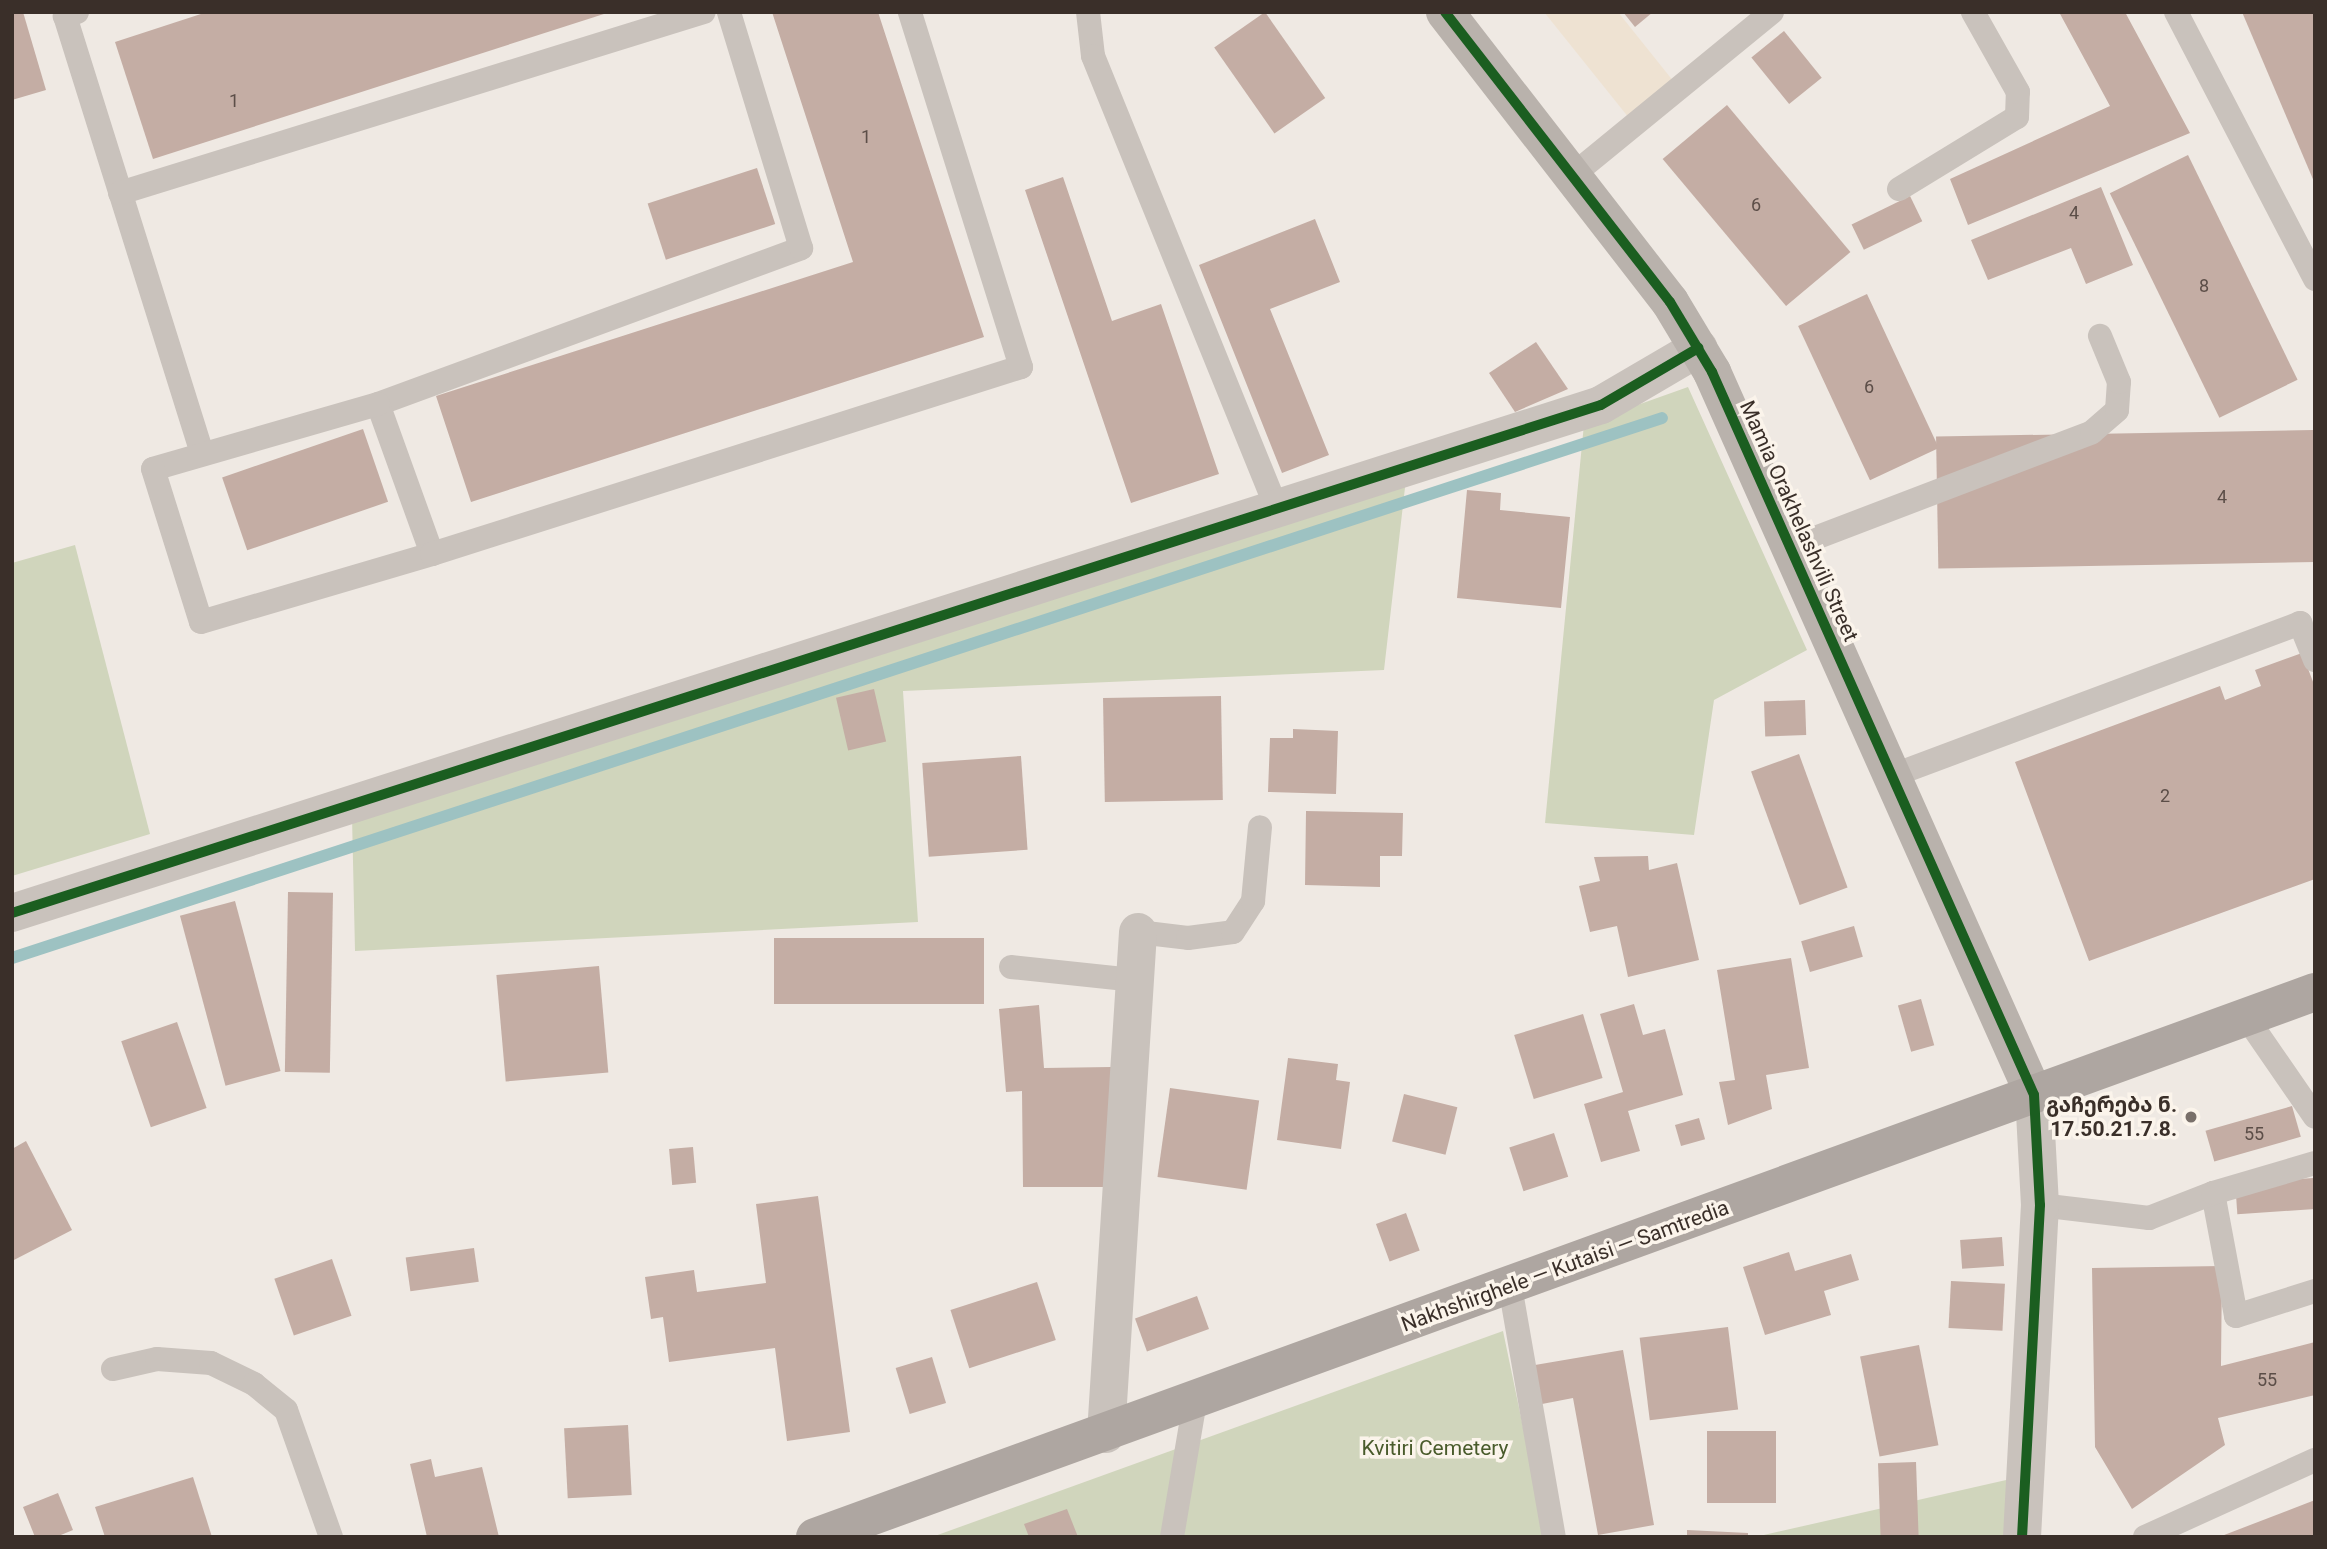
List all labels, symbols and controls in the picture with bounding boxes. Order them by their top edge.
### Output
house number: 1 [229,90,239,112]
house number: 1 [861,126,871,148]
house number: 6 [1751,194,1761,216]
house number: 4 [2069,202,2079,224]
house number: 8 [2199,275,2209,297]
house number: 6 [1864,376,1874,398]
street label: Mamia Orakhelashvili Street [1734,397,1864,645]
house number: 4 [2217,486,2227,508]
house number: 2 [2160,785,2170,807]
place label: გაჩერება ნ. 17.50.21.7.8. [2046,1092,2177,1142]
marker: გაჩერება ნ. 17.50.21.7.8. [2183,1109,2199,1125]
house number: 55 [2244,1123,2264,1145]
street label: Nakhshirghele — Kutaisi — Samtredia [1398,1195,1732,1337]
house number: 55 [2257,1369,2277,1391]
park label: Kvitiri Cemetery [1361,1435,1509,1461]

